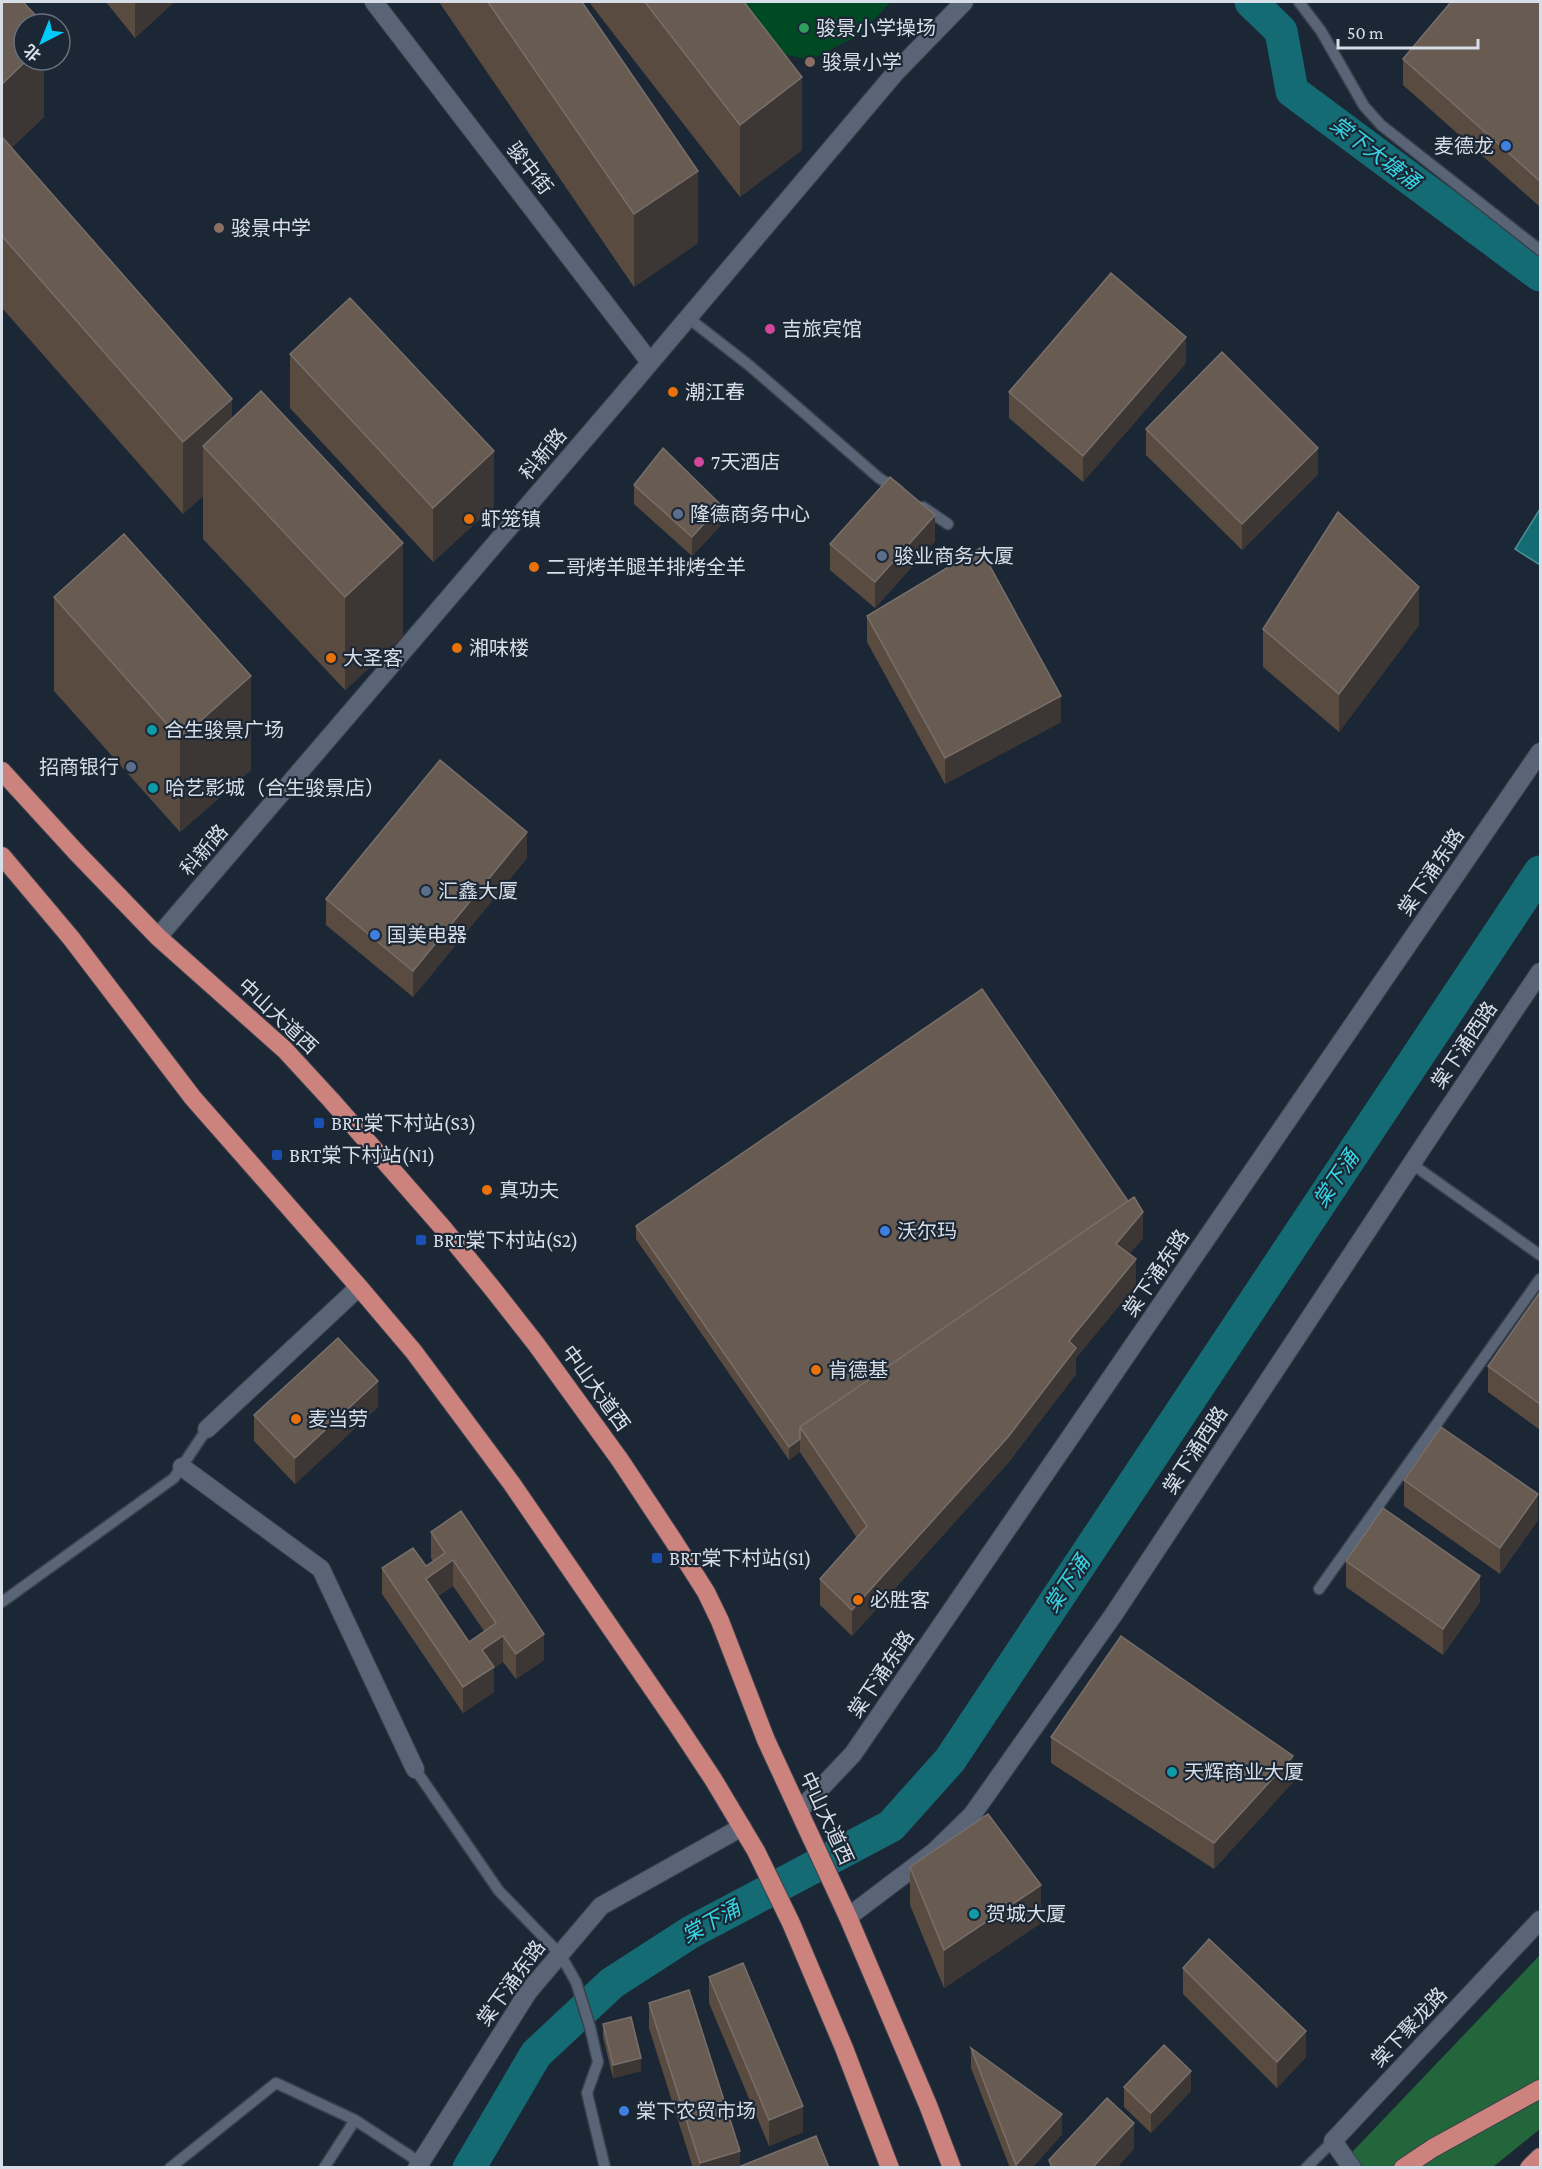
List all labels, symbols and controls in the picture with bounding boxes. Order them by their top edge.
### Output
north arrow [12,12,72,72]
scale bar [1338,12,1478,50]
place label: 骏景小学操场 [816,17,936,39]
marker: 骏景小学操场 [797,21,811,35]
text: 50 m [1347,23,1384,43]
text: 北 [21,41,44,64]
place label: 骏景小学 [822,51,902,73]
marker: 骏景小学 [803,55,817,69]
water label: 棠下大塘涌 [1326,112,1426,195]
place label: 麦德龙 [1434,135,1494,157]
street label: 骏中街 [503,138,557,198]
marker: 麦德龙 [1499,139,1513,153]
place label: 骏景中学 [231,217,311,239]
marker: 骏景中学 [212,221,226,235]
place label: 吉旅宾馆 [782,318,862,340]
marker: 吉旅宾馆 [763,322,777,336]
place label: 潮江春 [685,381,745,403]
marker: 潮江春 [666,385,680,399]
street label: 科新路 [515,424,571,484]
place label: 7天酒店 [711,451,780,473]
marker: 7天酒店 [692,455,706,469]
place label: 隆德商务中心 [690,503,810,525]
marker: 隆德商务中心 [671,507,685,521]
place label: 虾笼镇 [481,508,541,530]
marker: 虾笼镇 [462,512,476,526]
place label: 骏业商务大厦 [894,545,1014,567]
marker: 骏业商务大厦 [875,549,889,563]
place label: 二哥烤羊腿羊排烤全羊 [546,556,746,578]
marker: 二哥烤羊腿羊排烤全羊 [527,560,541,574]
place label: 湘味楼 [469,637,529,659]
marker: 湘味楼 [450,641,464,655]
place label: 大圣客 [343,647,403,669]
marker: 大圣客 [324,651,338,665]
place label: 合生骏景广场 [164,719,284,741]
marker: 合生骏景广场 [145,723,159,737]
place label: 招商银行 [39,756,119,778]
marker: 招商银行 [124,760,138,774]
place label: 哈艺影城（合生骏景店） [165,777,385,799]
marker: 哈艺影城（合生骏景店） [146,781,160,795]
street label: 科新路 [176,820,232,880]
street label: 棠下涌东路 [1394,824,1468,920]
place label: 汇鑫大厦 [438,880,518,902]
marker: 汇鑫大厦 [419,884,433,898]
place label: 国美电器 [387,924,467,946]
marker: 国美电器 [368,928,382,942]
street label: 中山大道西 [234,974,322,1058]
street label: 棠下涌西路 [1427,997,1501,1093]
place label: BRT棠下村站(S3) [331,1112,476,1135]
marker: BRT棠下村站(S3) [312,1116,326,1130]
place label: BRT棠下村站(N1) [289,1144,435,1167]
water label: 棠下涌 [1308,1145,1365,1212]
marker: BRT棠下村站(N1) [270,1148,284,1162]
place label: 真功夫 [499,1179,559,1201]
marker: 真功夫 [480,1183,494,1197]
place label: 沃尔玛 [897,1220,957,1242]
marker: 沃尔玛 [878,1224,892,1238]
street label: 棠下涌东路 [1119,1225,1193,1321]
place label: BRT棠下村站(S2) [433,1229,578,1252]
marker: BRT棠下村站(S2) [414,1233,428,1247]
street label: 中山大道西 [558,1341,634,1435]
place label: 肯德基 [828,1359,888,1381]
marker: 肯德基 [809,1363,823,1377]
street label: 棠下涌西路 [1159,1402,1231,1498]
place label: 麦当劳 [308,1408,368,1430]
marker: 麦当劳 [289,1412,303,1426]
place label: BRT棠下村站(S1) [669,1547,811,1570]
water label: 棠下涌 [1039,1550,1096,1617]
marker: BRT棠下村站(S1) [650,1551,664,1565]
place label: 必胜客 [870,1589,930,1611]
marker: 必胜客 [851,1593,865,1607]
street label: 棠下涌东路 [844,1626,918,1722]
place label: 天辉商业大厦 [1184,1761,1304,1783]
marker: 天辉商业大厦 [1165,1765,1179,1779]
street label: 中山大道西 [796,1768,858,1868]
water label: 棠下涌 [678,1895,746,1948]
place label: 贺城大厦 [986,1903,1066,1925]
marker: 贺城大厦 [967,1907,981,1921]
street label: 棠下涌东路 [473,1936,549,2030]
street label: 棠下聚龙路 [1367,1983,1451,2071]
place label: 棠下农贸市场 [636,2100,756,2122]
marker: 棠下农贸市场 [617,2104,631,2118]

